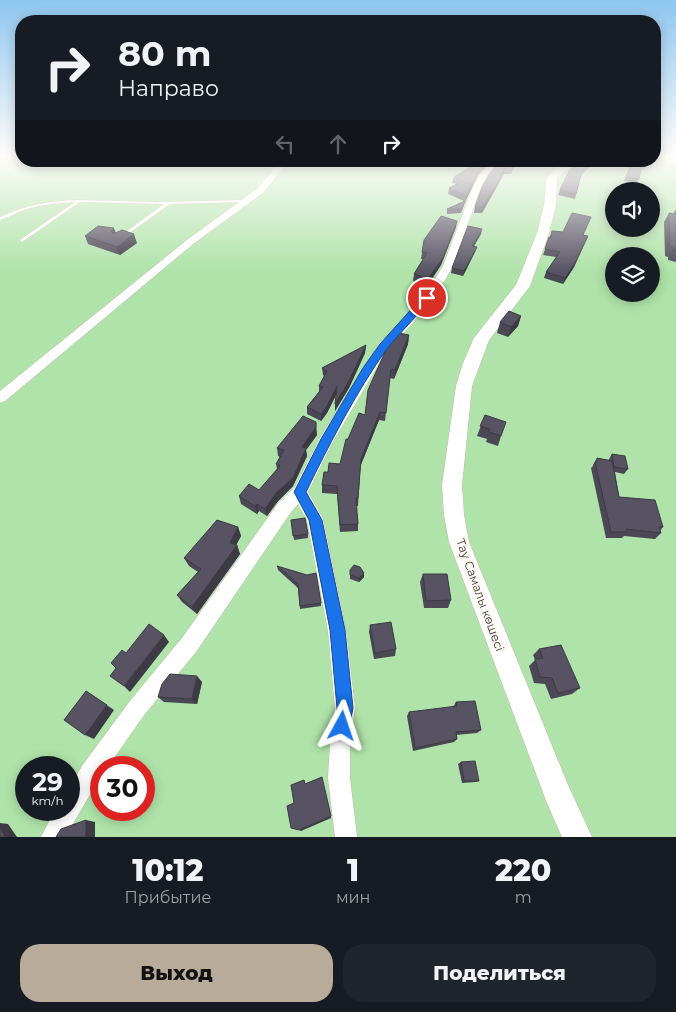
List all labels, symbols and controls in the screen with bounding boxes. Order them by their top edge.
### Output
text: 80 m [118,32,212,75]
icon: right [35,35,100,100]
text: Направо [118,75,219,102]
icon: left [271,130,299,158]
icon: ahead [324,130,352,158]
icon: right [377,130,405,158]
map controls [605,182,660,302]
button: sound [605,182,660,237]
button: layers [605,247,660,302]
pin [406,277,448,319]
icon: arrive [413,284,441,312]
street label: Тау Самалы көшесі [453,537,508,653]
position arrow [315,699,367,751]
speed limit sign: 30 [90,756,155,821]
text: 29 [32,767,63,797]
text: km/h [31,793,64,808]
text: 10:12 [132,852,204,889]
text: 1 [347,852,359,889]
text: 220 [495,852,551,889]
text: Прибытие [125,888,211,907]
text: мин [336,888,370,907]
text: m [515,888,532,907]
button: Выход [20,944,333,1002]
button: Поделиться [343,944,656,1002]

